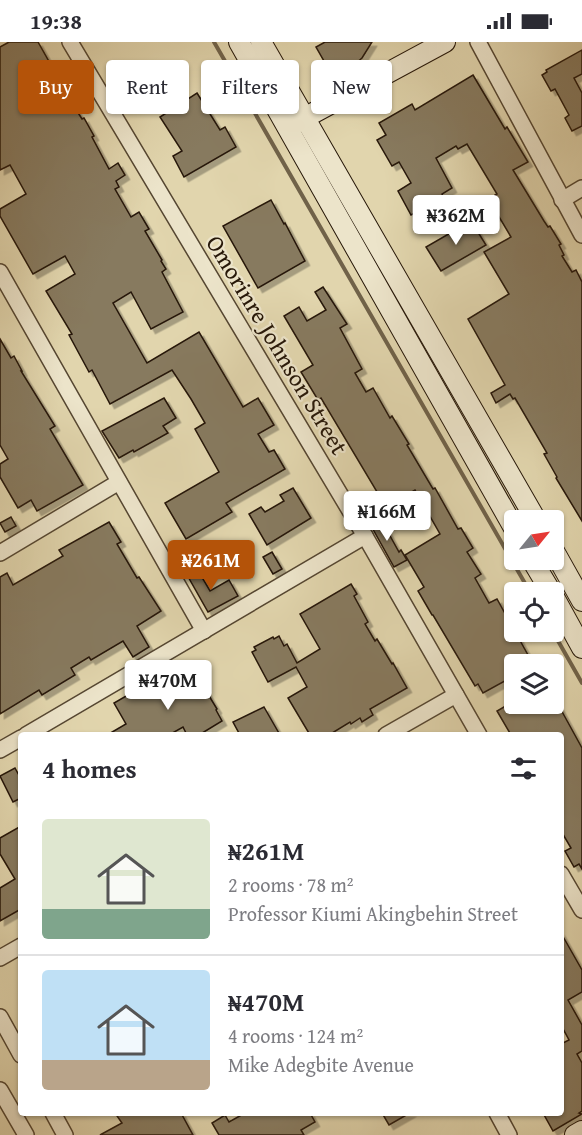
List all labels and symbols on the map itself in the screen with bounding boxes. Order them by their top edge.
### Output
pin: ₦362M [414,195,498,246]
street label: Omorinre Johnson Street [198,228,357,462]
pin: ₦166M [345,491,429,542]
north arrow [504,510,564,570]
pin: ₦261M [169,540,253,591]
pin: ₦470M [126,660,210,711]

